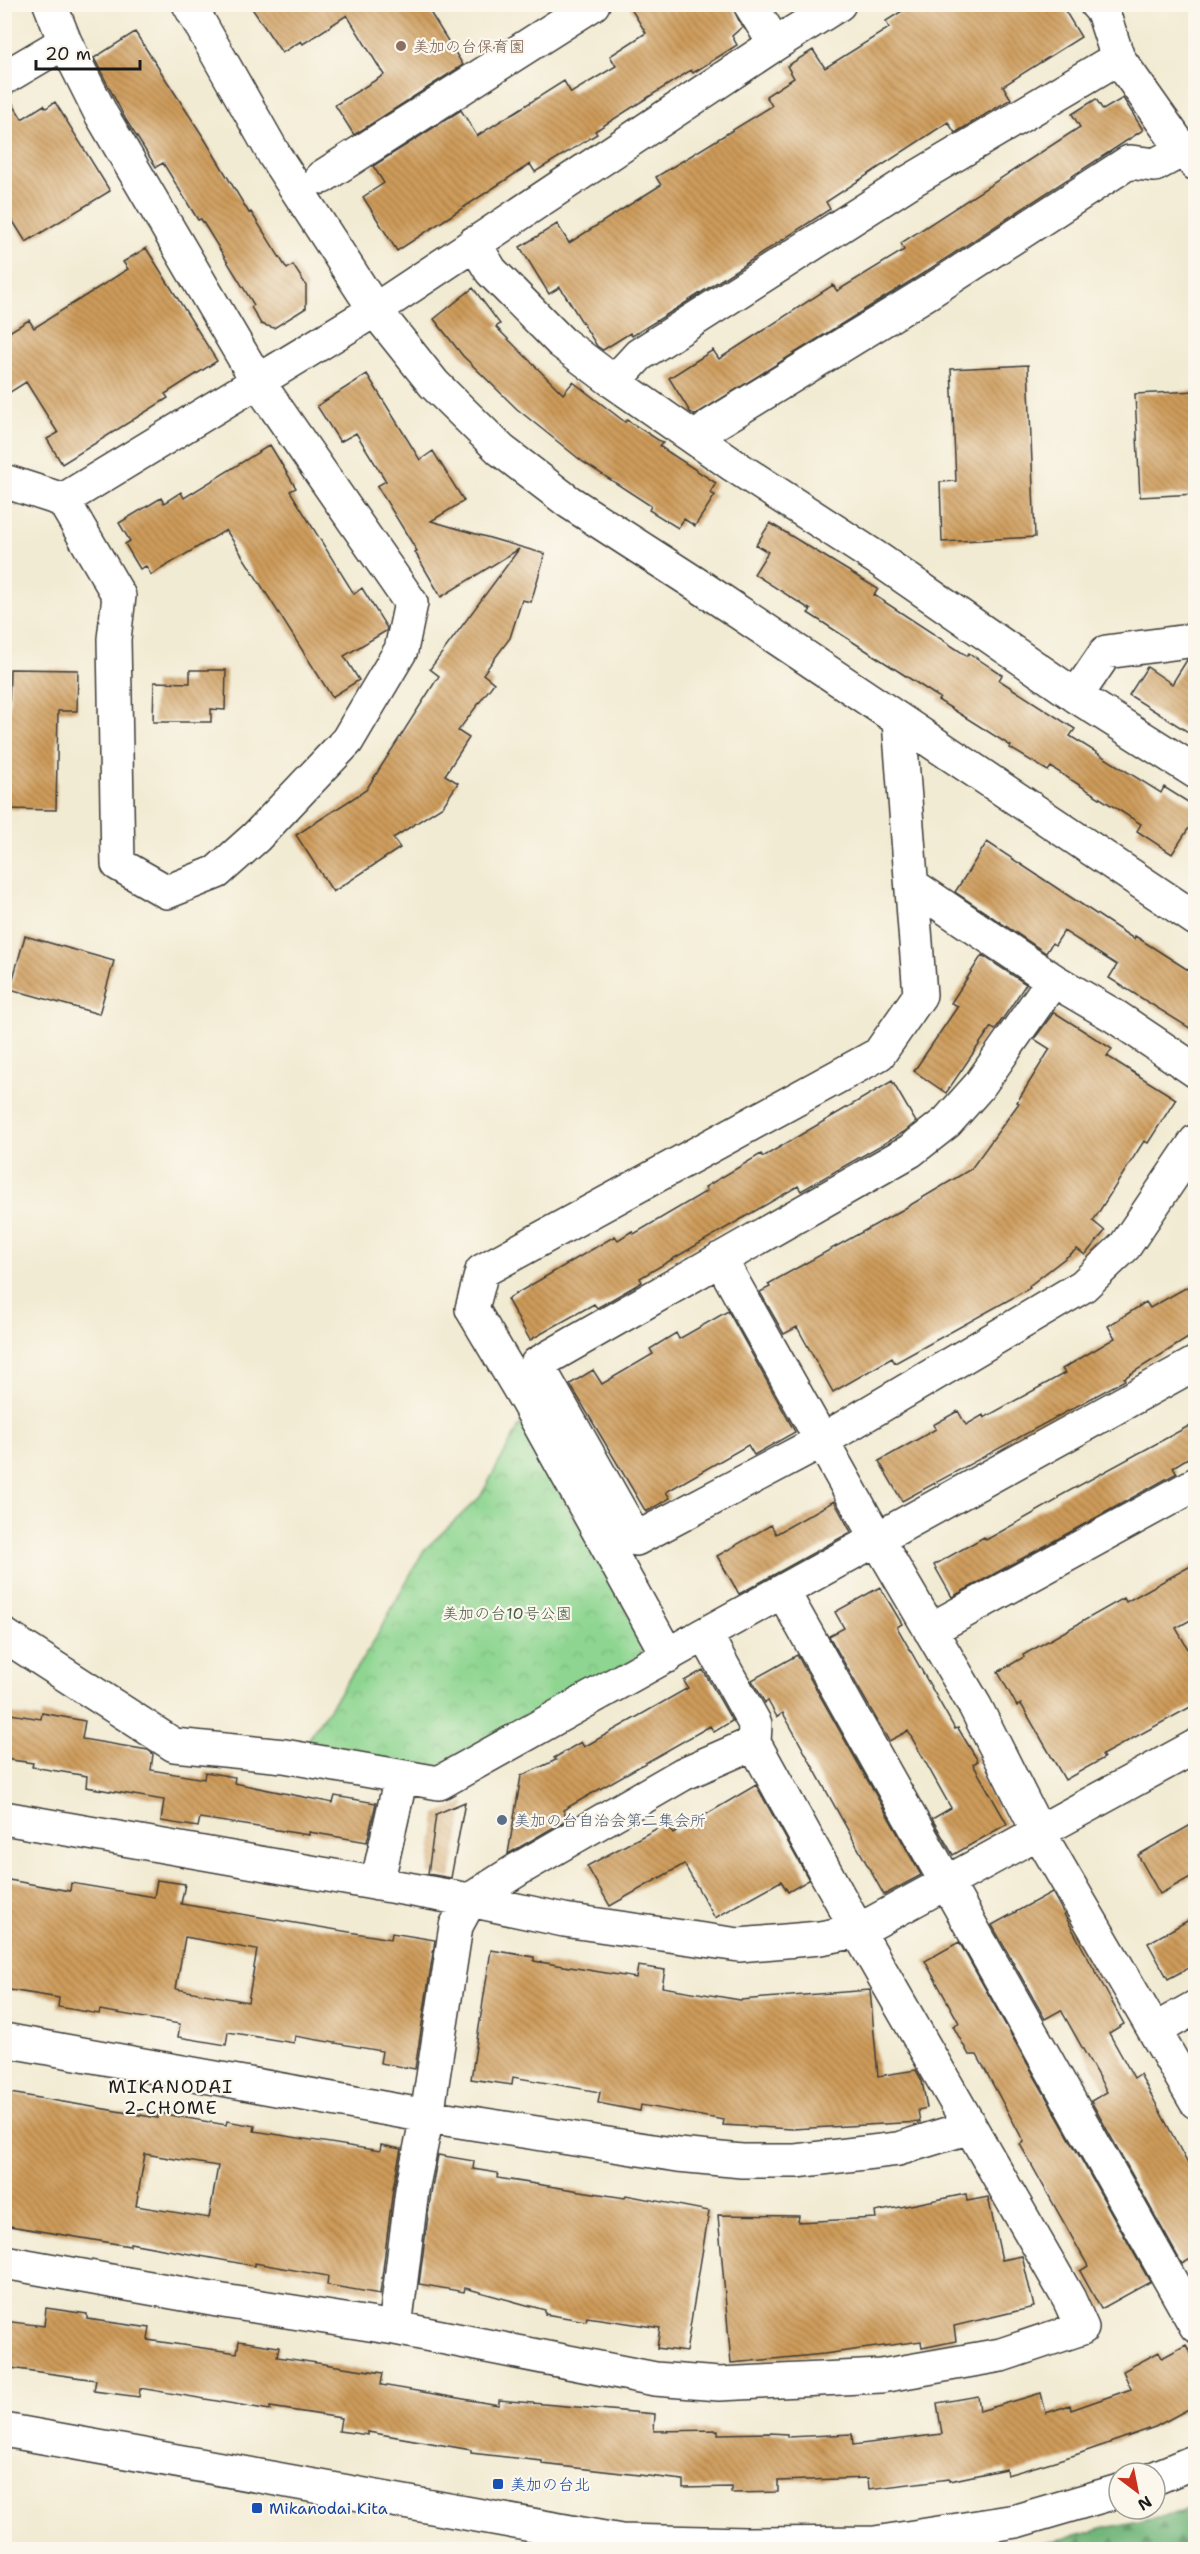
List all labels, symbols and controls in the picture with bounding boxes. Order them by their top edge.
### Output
scale bar [36,33,140,71]
place label: 美加の台保育園 [413,36,525,57]
marker: 美加の台保育園 [394,39,408,53]
text: 20 m [45,42,91,66]
park label: 美加の台10号公園 [442,1603,572,1624]
place label: 美加の台自治会第二集会所 [514,1810,706,1831]
marker: 美加の台自治会第二集会所 [495,1813,509,1827]
district label: MIKANODAI 2-CHOME [108,2075,234,2120]
north arrow [1107,2461,1167,2521]
place label: 美加の台北 [510,2474,590,2495]
marker: 美加の台北 [491,2477,505,2491]
text: N [1134,2491,1156,2516]
place label: Mikanodai Kita [269,2498,388,2519]
marker: Mikanodai Kita [250,2501,264,2515]

